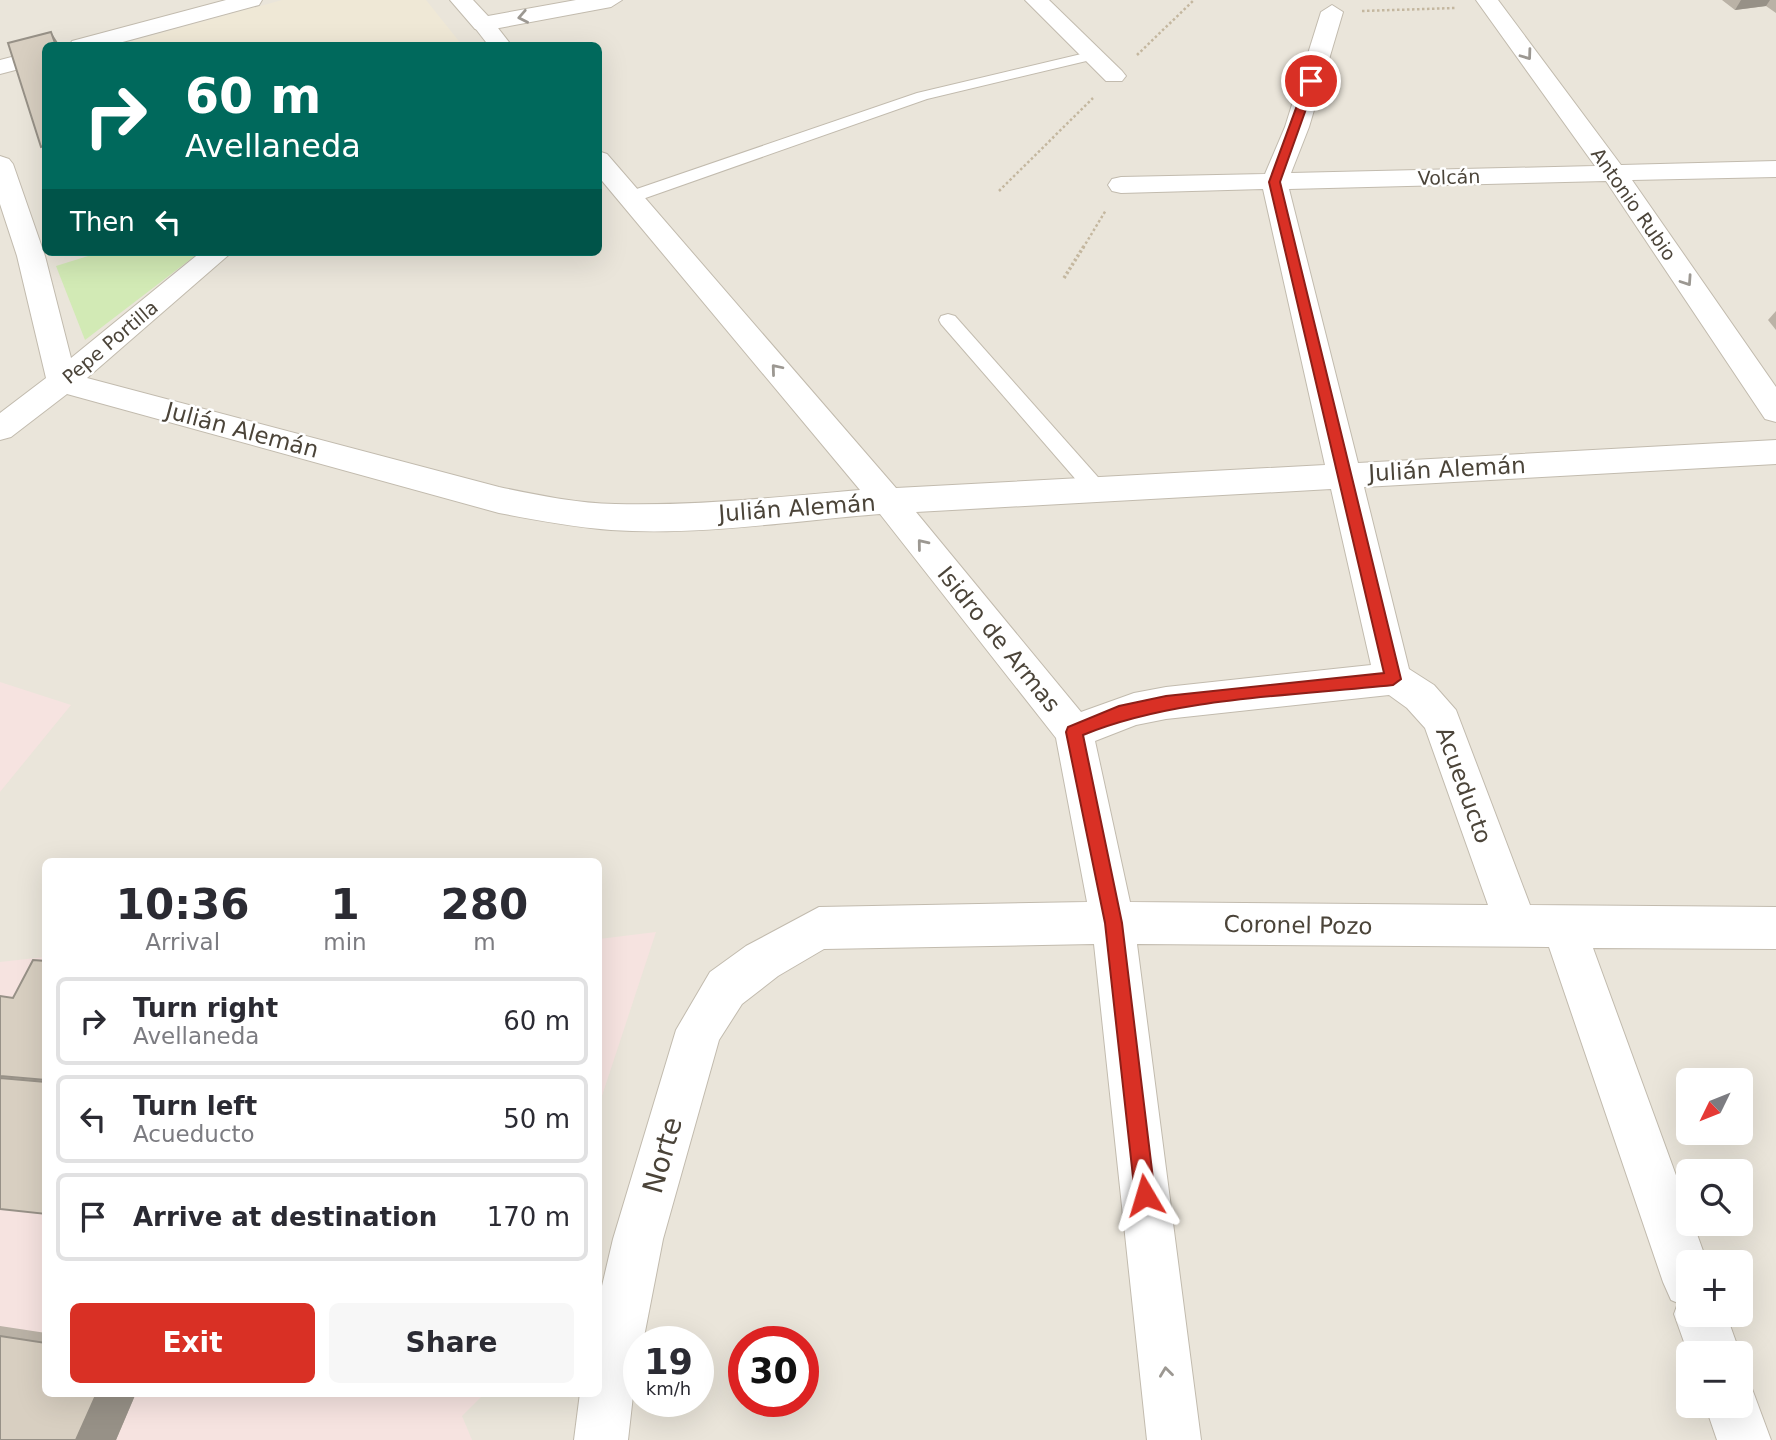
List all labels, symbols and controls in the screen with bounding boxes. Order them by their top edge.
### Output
one-way arrow [517,8,529,23]
one-way arrow [1519,47,1531,60]
pin [1281,51,1341,111]
icon: arrive [1292,62,1330,100]
text: 60 m [185,68,321,125]
icon: right [70,70,161,161]
text: Avellaneda [185,127,361,165]
street label: Antonio Rubio [1587,143,1681,265]
street label: Volcán [1417,165,1481,189]
icon: left [149,203,187,241]
text: Then [70,207,135,237]
one-way arrow [1679,273,1691,286]
street label: Pepe Portilla [58,296,162,388]
one-way arrow [772,365,785,377]
street label: Julián Alemán [161,397,321,463]
street label: Julián Alemán [1366,452,1526,486]
street label: Julián Alemán [716,490,876,527]
one-way arrow [918,539,931,551]
street label: Isidro de Armas [932,561,1066,717]
street label: Acueducto [1431,723,1497,847]
text: 10:36 [116,880,250,929]
text: 1 [330,880,360,929]
text: 280 [441,880,528,929]
street label: Coronel Pozo [1223,911,1373,939]
text: Arrival [145,929,220,955]
text: min [323,929,367,955]
text: m [473,929,496,955]
text: Turn right [133,993,278,1023]
icon: right [74,1002,112,1040]
text: 60 m [503,1006,570,1036]
text: Avellaneda [133,1023,259,1049]
north arrow [1676,1068,1754,1144]
map controls [1676,1068,1753,1418]
text: Turn left [133,1091,257,1121]
icon: left [74,1100,112,1138]
text: 50 m [503,1104,570,1134]
street label: Norte [636,1113,689,1197]
text: Acueducto [133,1121,255,1147]
position arrow [1108,1158,1182,1232]
button: search [1676,1159,1753,1236]
icon: arrive [74,1198,112,1236]
text: Arrive at destination [133,1202,437,1232]
text: 170 m [487,1202,570,1232]
button: + [1676,1250,1753,1327]
button: Exit [70,1303,315,1383]
button: Share [329,1303,574,1383]
speed limit sign: 30 [728,1326,819,1417]
button: − [1676,1341,1753,1418]
text: 19 [644,1342,693,1382]
one-way arrow [1158,1366,1173,1378]
text: km/h [646,1378,691,1399]

